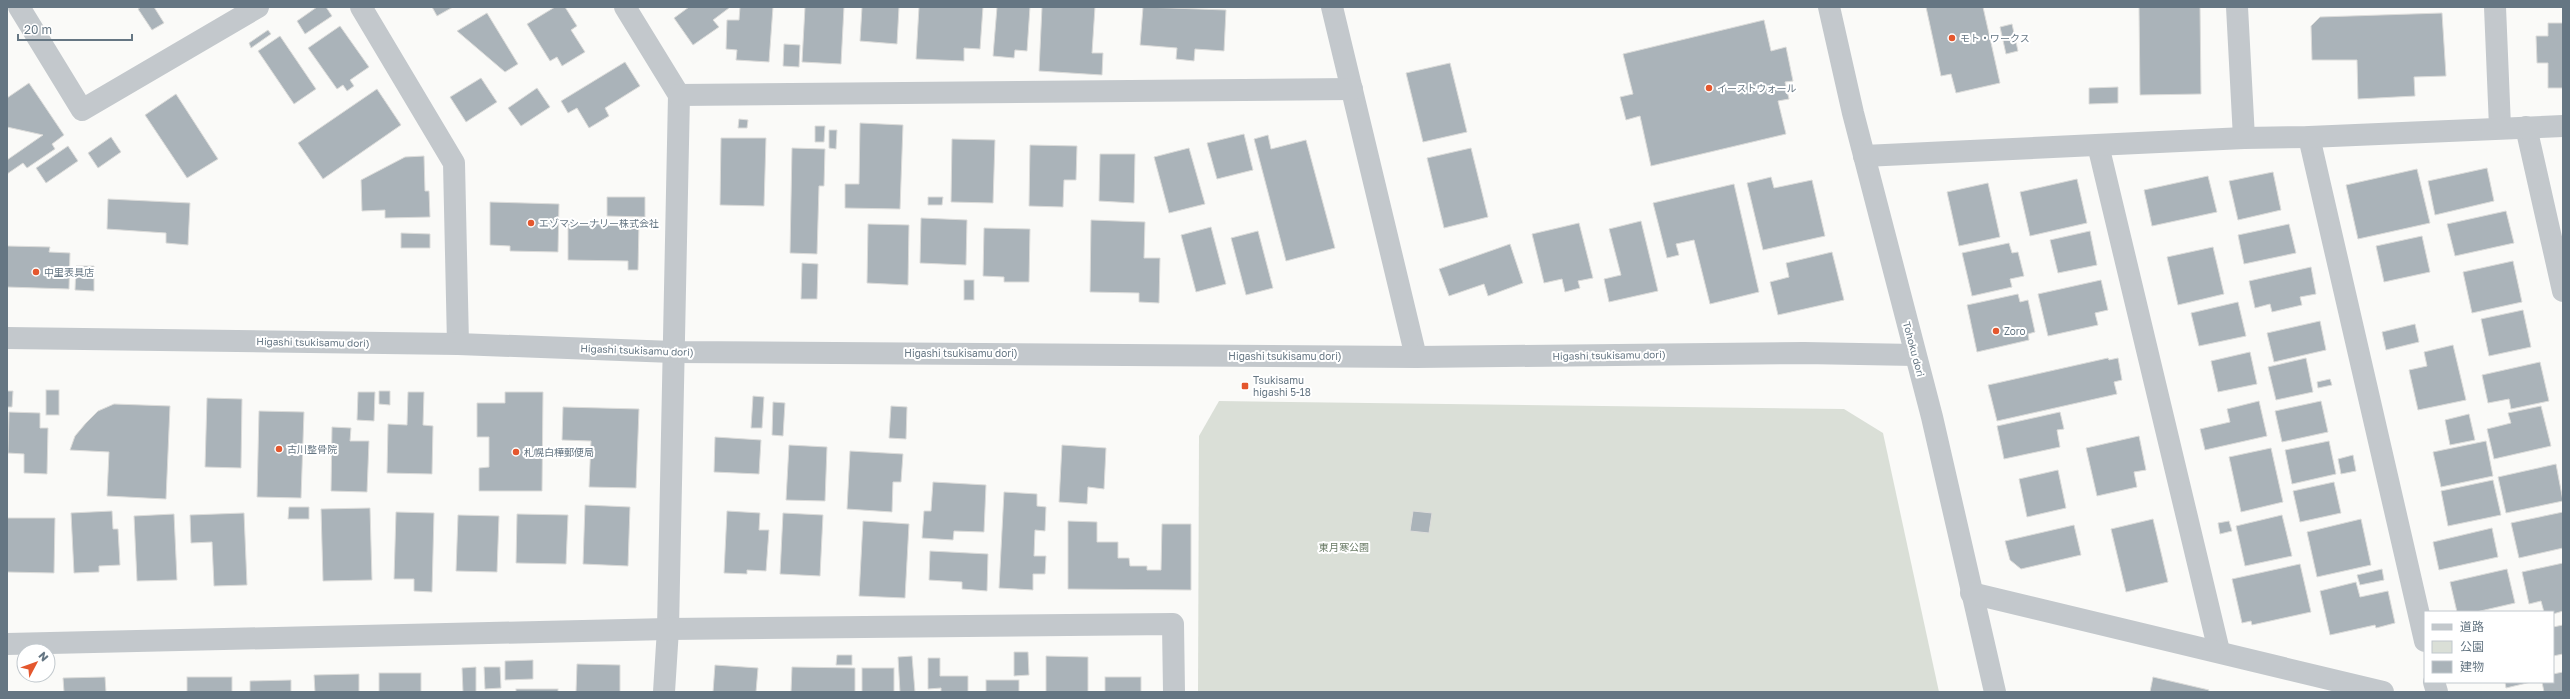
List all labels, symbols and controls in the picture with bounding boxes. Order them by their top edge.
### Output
scale bar [18,16,132,42]
text: 20 m [24,22,52,37]
place label: モト・ワークス [1960,32,2030,44]
marker: モト・ワークス [1947,33,1957,43]
place label: イーストウォール [1717,82,1797,94]
marker: イーストウォール [1704,83,1714,93]
place label: エゾマシーナリー株式会社 [539,217,659,229]
marker: エゾマシーナリー株式会社 [526,218,536,228]
place label: 中里表具店 [44,266,94,278]
marker: 中里表具店 [31,267,41,277]
street label: Tohoku dori [1901,320,1927,378]
place label: Zoro [2004,325,2026,337]
marker: Zoro [1991,326,2001,336]
street label: Higashi tsukisamu dori) [256,335,370,349]
street label: Higashi tsukisamu dori) [580,342,694,358]
street label: Higashi tsukisamu dori) [904,347,1018,359]
street label: Higashi tsukisamu dori) [1552,348,1666,362]
street label: Higashi tsukisamu dori) [1228,350,1342,362]
place label: Tsukisamu higashi 5-18 [1253,374,1311,398]
marker: Tsukisamu higashi 5-18 [1240,381,1250,391]
place label: 古川整骨院 [287,443,337,455]
marker: 古川整骨院 [274,444,284,454]
place label: 札幌白樺郵便局 [524,446,594,458]
marker: 札幌白樺郵便局 [511,447,521,457]
park label: 東月寒公園 [1319,541,1369,553]
legend [2424,611,2554,683]
text: 道路 [2460,619,2484,634]
text: 公園 [2460,639,2484,654]
north arrow [16,643,56,683]
text: N [36,649,52,664]
text: 建物 [2460,659,2484,674]

